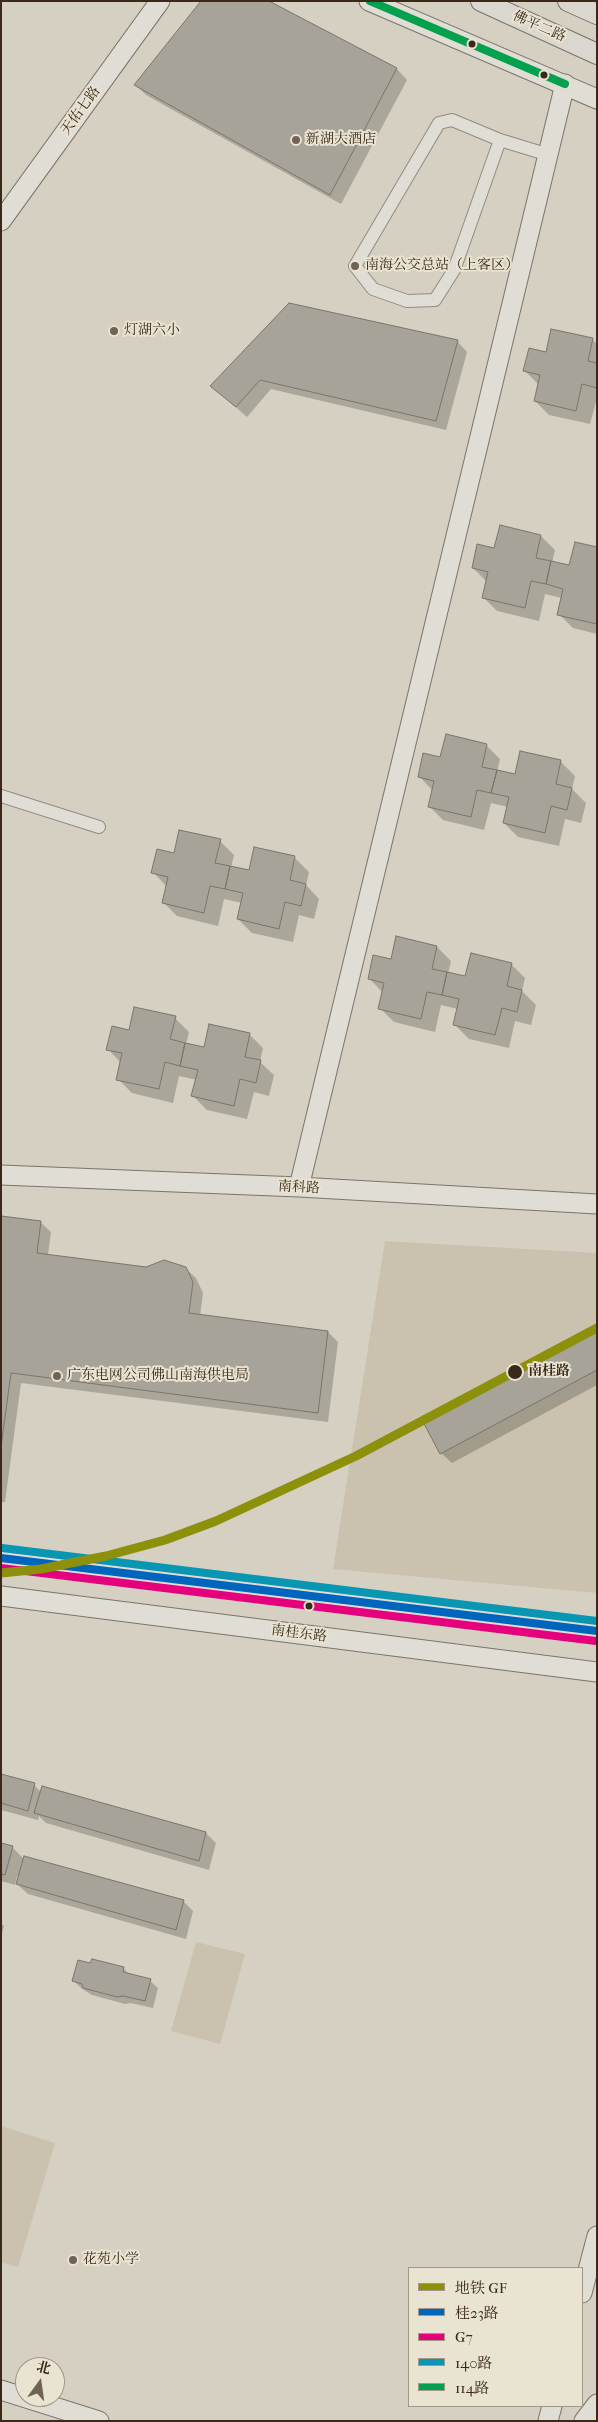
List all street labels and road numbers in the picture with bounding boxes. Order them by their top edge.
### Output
street label: 佛平二路 [510,8,568,46]
street label: 天佑七路 [58,83,104,139]
street label: 南科路 [278,1179,320,1197]
street label: 南桂东路 [270,1622,328,1646]

